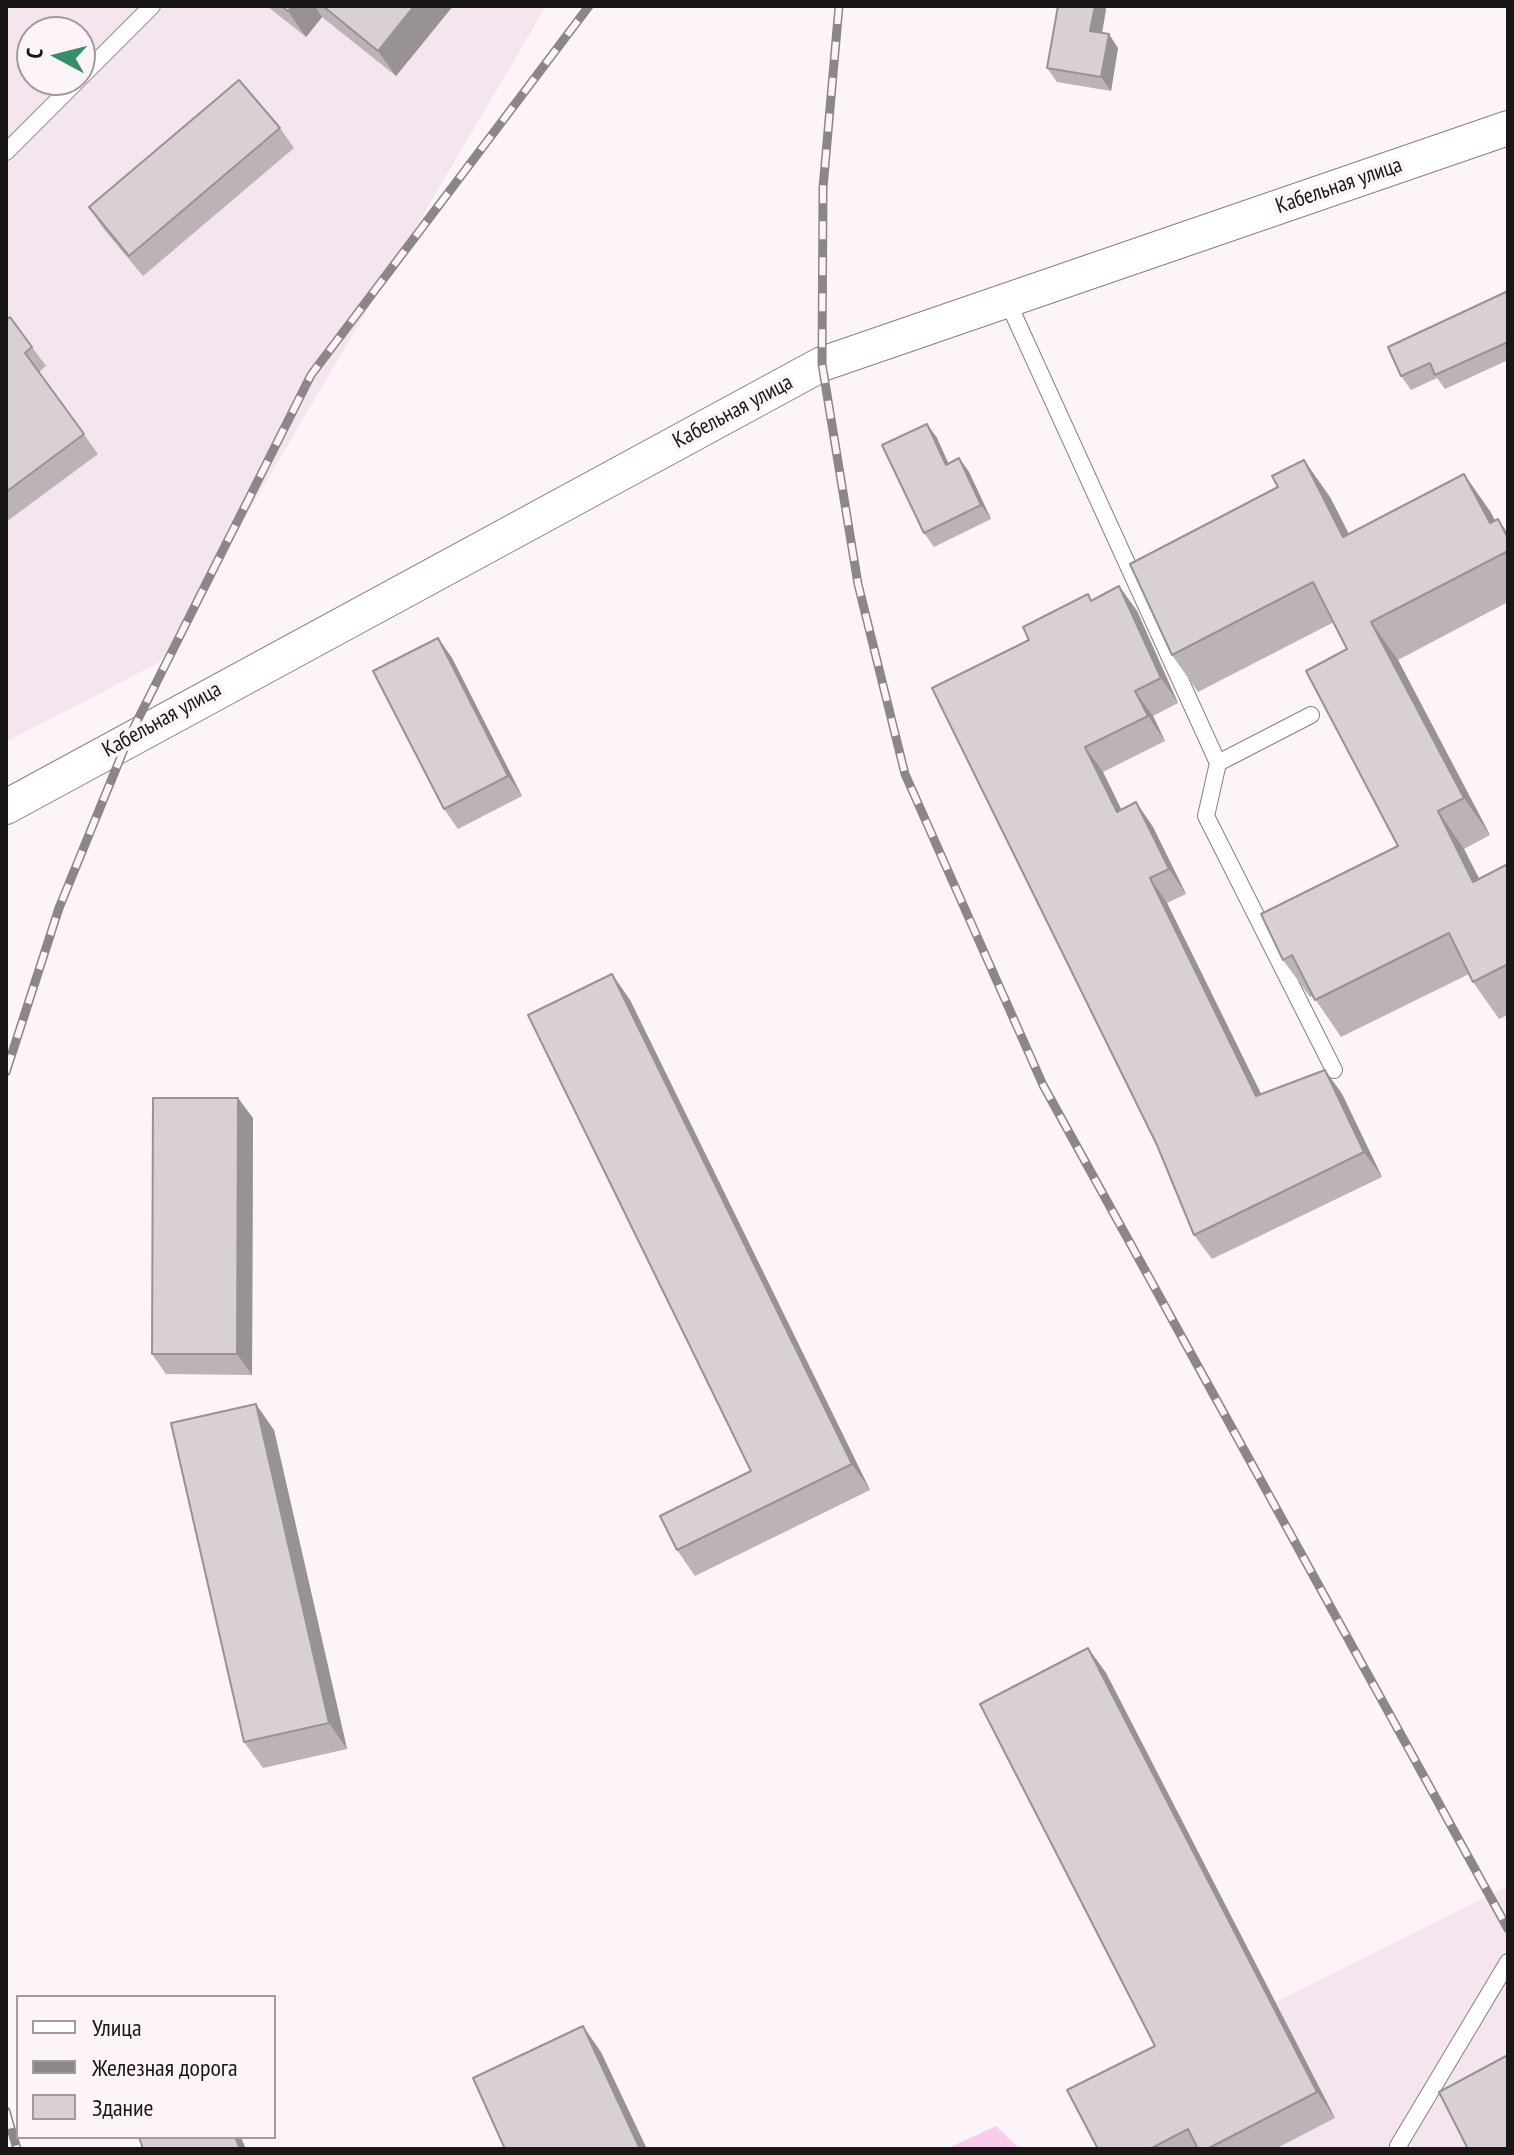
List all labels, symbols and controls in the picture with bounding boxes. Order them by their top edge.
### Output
north arrow [16,16,96,96]
text: С [20,47,49,60]
street label: Кабельная улица [1272,152,1406,220]
street label: Кабельная улица [669,369,797,455]
street label: Кабельная улица [98,677,226,763]
legend [16,1995,276,2139]
text: Улица [92,2012,142,2043]
text: Железная дорога [92,2052,238,2083]
text: Здание [92,2092,153,2123]

